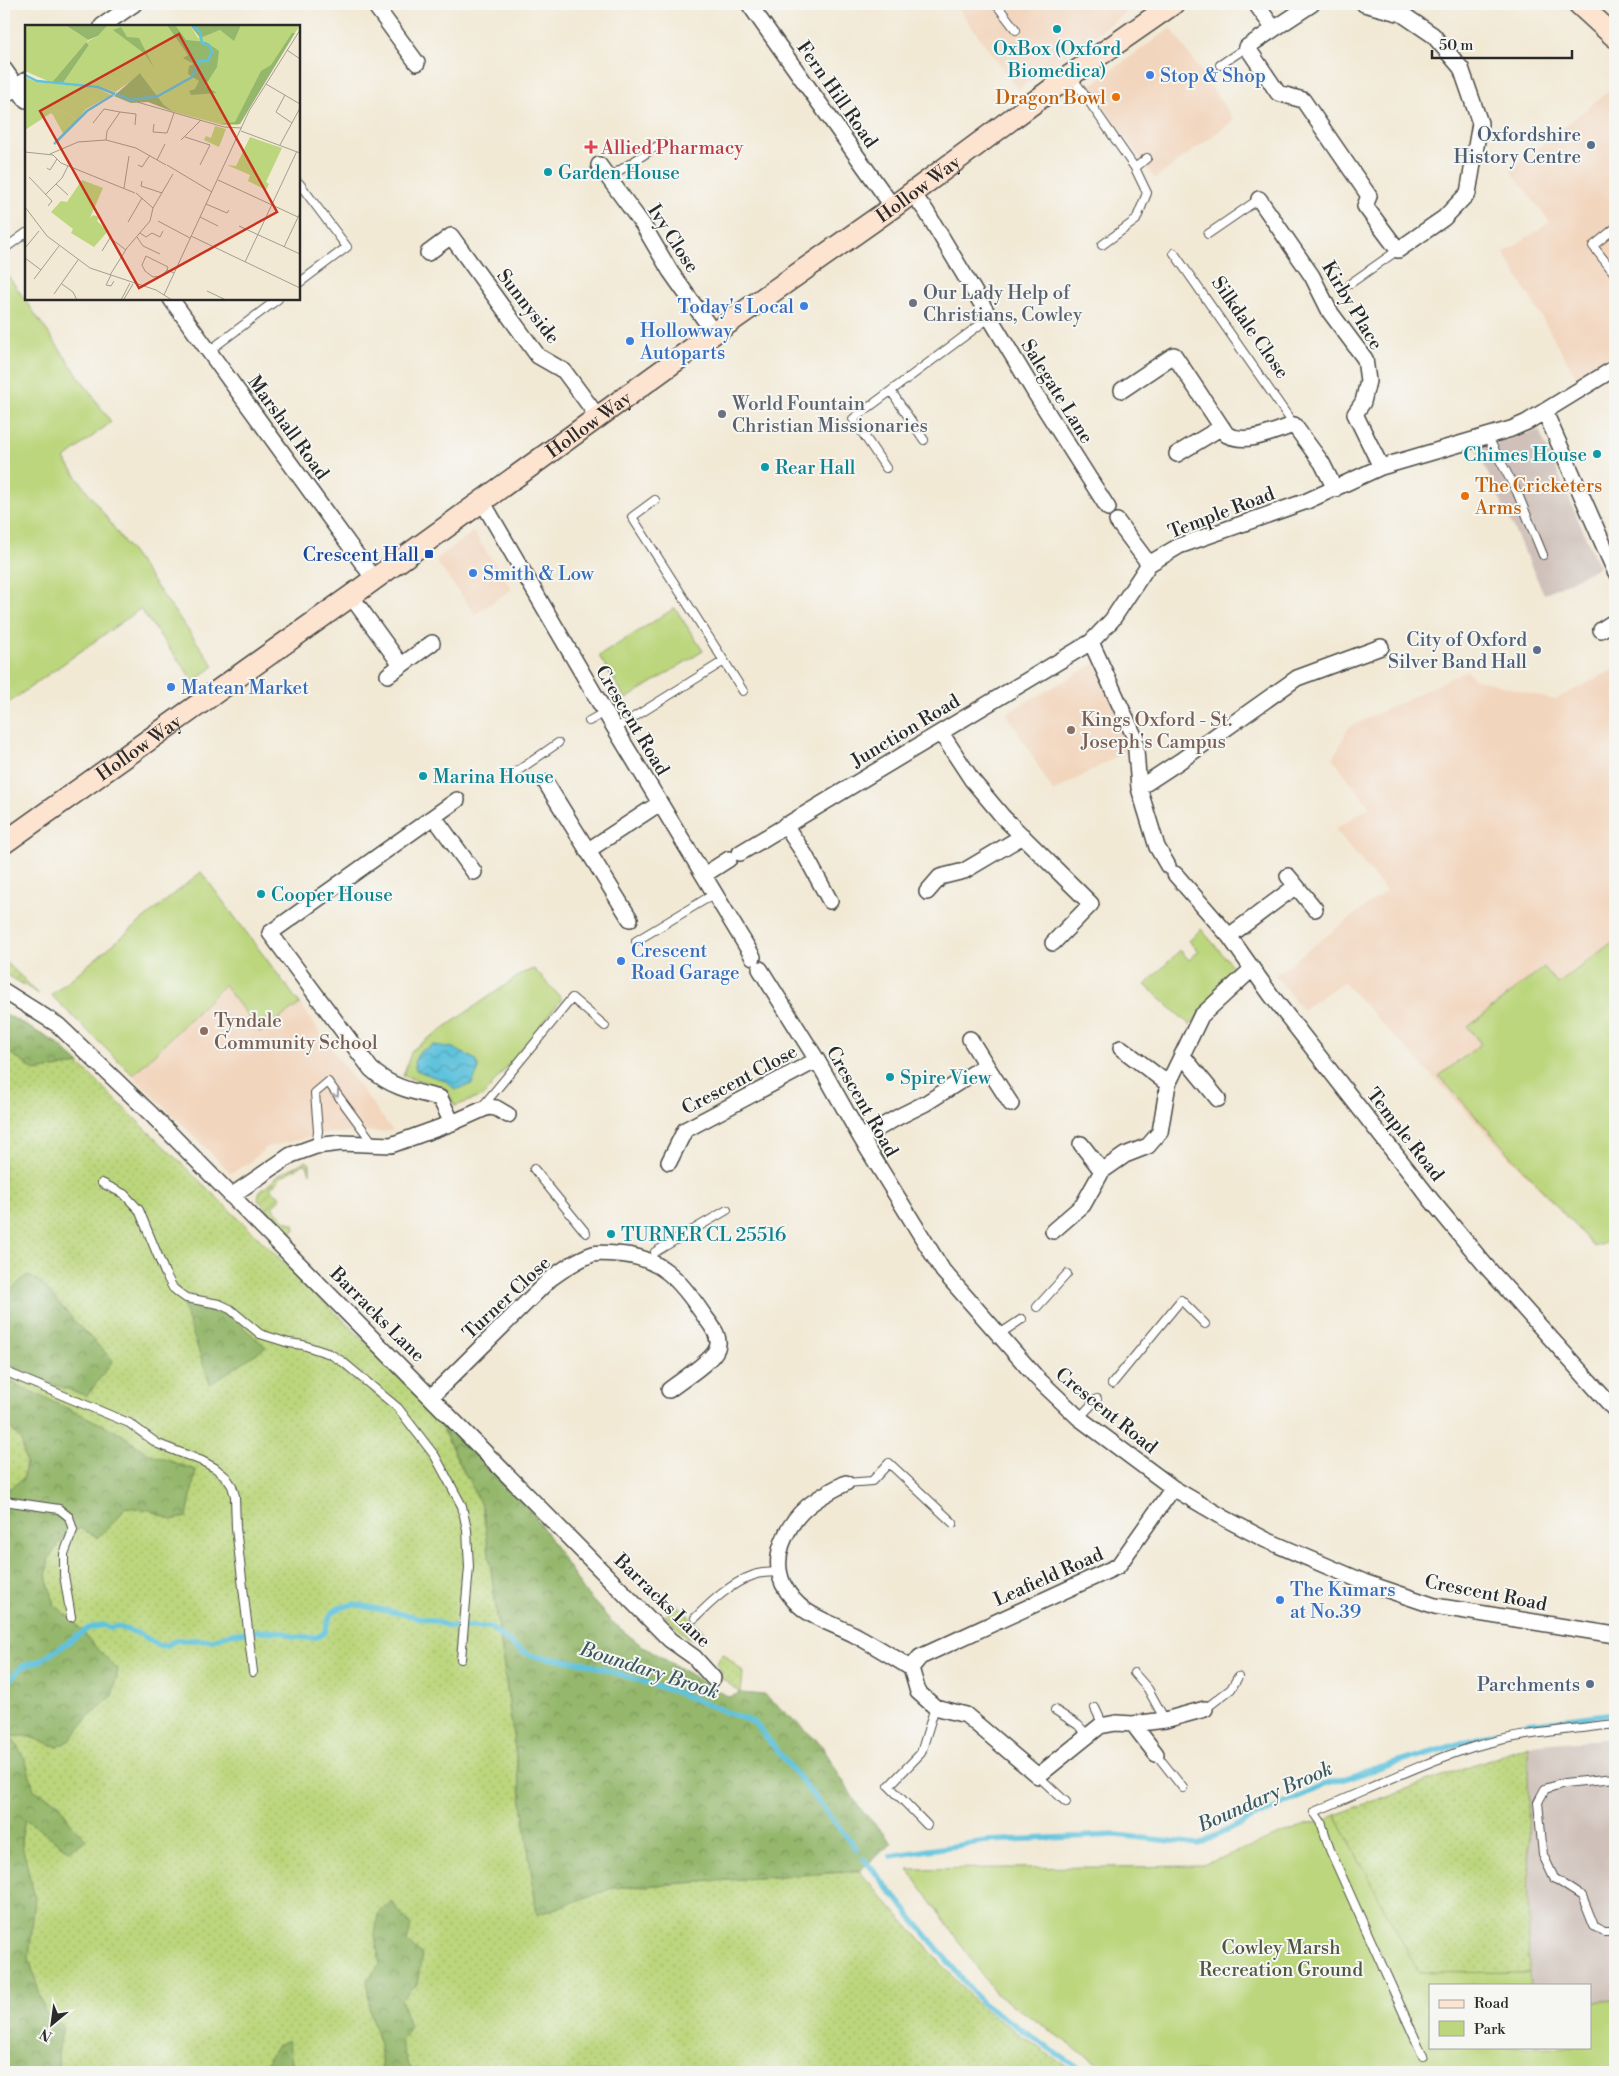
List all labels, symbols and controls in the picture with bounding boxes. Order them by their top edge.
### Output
marker: OxBox (Oxford Biomedica) [1051,23,1063,35]
inset map [25,25,300,300]
scale bar [1432,28,1572,60]
street label: Fern Hill Road [791,36,883,153]
text: 50 m [1439,36,1473,55]
place label: OxBox (Oxford Biomedica) [993,37,1121,83]
place label: Stop & Shop [1160,64,1266,88]
marker: Stop & Shop [1144,69,1156,81]
place label: Dragon Bowl [995,86,1106,110]
marker: Dragon Bowl [1110,91,1122,103]
place label: Oxfordshire History Centre [1453,123,1581,169]
place label: Allied Pharmacy [600,136,744,160]
marker: Oxfordshire History Centre [1585,139,1597,151]
marker: Allied Pharmacy [585,141,597,153]
street label: Hollow Way [871,150,966,228]
place label: Garden House [558,161,680,185]
marker: Garden House [542,166,554,178]
street label: Ivy Close [642,200,704,277]
street label: Kirby Place [1316,257,1388,354]
street label: Sunnyside [492,264,565,349]
street label: Silkdale Close [1206,272,1294,383]
place label: Our Lady Help of Christians, Cowley [923,281,1083,327]
place label: Today's Local [678,295,794,319]
marker: Our Lady Help of Christians, Cowley [907,297,919,309]
marker: Today's Local [798,300,810,312]
place label: Hollowway Autoparts [639,319,733,365]
marker: Hollowway Autoparts [624,335,636,347]
street label: Salegate Lane [1016,335,1099,448]
street label: Marshall Road [242,371,334,485]
street label: Hollow Way [542,386,637,464]
place label: World Fountain Christian Missionaries [731,392,928,438]
marker: World Fountain Christian Missionaries [716,408,728,420]
place label: Chimes House [1463,443,1587,467]
marker: Chimes House [1591,448,1603,460]
place label: Rear Hall [775,456,856,480]
marker: Rear Hall [759,461,771,473]
place label: The Cricketers Arms [1474,474,1602,520]
street label: Temple Road [1165,482,1278,544]
marker: The Cricketers Arms [1459,490,1471,502]
place label: Crescent Hall [303,543,419,567]
marker: Crescent Hall [423,548,435,560]
place label: Smith & Low [483,562,595,586]
marker: Smith & Low [467,567,479,579]
place label: City of Oxford Silver Band Hall [1388,628,1527,674]
marker: City of Oxford Silver Band Hall [1531,644,1543,656]
street label: Crescent Road [590,661,675,780]
place label: Matean Market [181,676,309,700]
marker: Matean Market [165,681,177,693]
street label: Junction Road [846,689,965,773]
place label: Kings Oxford - St. Joseph's Campus [1080,708,1232,754]
street label: Hollow Way [92,709,187,787]
marker: Kings Oxford - St. Joseph's Campus [1065,724,1077,736]
place label: Marina House [433,765,554,789]
marker: Marina House [417,770,429,782]
place label: Cooper House [271,883,393,907]
marker: Cooper House [255,888,267,900]
place label: Crescent Road Garage [631,939,740,985]
marker: Crescent Road Garage [615,955,627,967]
place label: Tyndale Community School [214,1009,378,1055]
marker: Tyndale Community School [198,1025,210,1037]
street label: Crescent Close [678,1039,801,1120]
street label: Crescent Road [821,1042,904,1161]
place label: Spire View [900,1066,992,1090]
marker: Spire View [884,1071,896,1083]
street label: Temple Road [1361,1083,1449,1186]
one-way arrow [330,1088,339,1097]
place label: TURNER CL 25516 [621,1223,786,1247]
marker: TURNER CL 25516 [605,1228,617,1240]
street label: Turner Close [458,1251,556,1345]
street label: Barracks Lane [324,1261,430,1367]
street label: Crescent Road [1051,1362,1162,1459]
street label: Leafield Road [990,1542,1107,1612]
street label: Barracks Lane [608,1548,716,1653]
street label: Crescent Road [1423,1569,1549,1617]
place label: The Kumars at No.39 [1290,1578,1396,1624]
marker: The Kumars at No.39 [1274,1594,1286,1606]
water label: Boundary Brook [576,1637,722,1706]
place label: Parchments [1477,1673,1580,1697]
marker: Parchments [1584,1678,1596,1690]
water label: Boundary Brook [1193,1756,1337,1839]
park label: Cowley Marsh Recreation Ground [1199,1936,1363,1982]
legend [1429,1984,1592,2048]
text: Road [1474,1994,1509,2013]
north arrow [28,1998,78,2048]
text: Park [1474,2020,1506,2039]
text: N [37,2024,55,2045]

